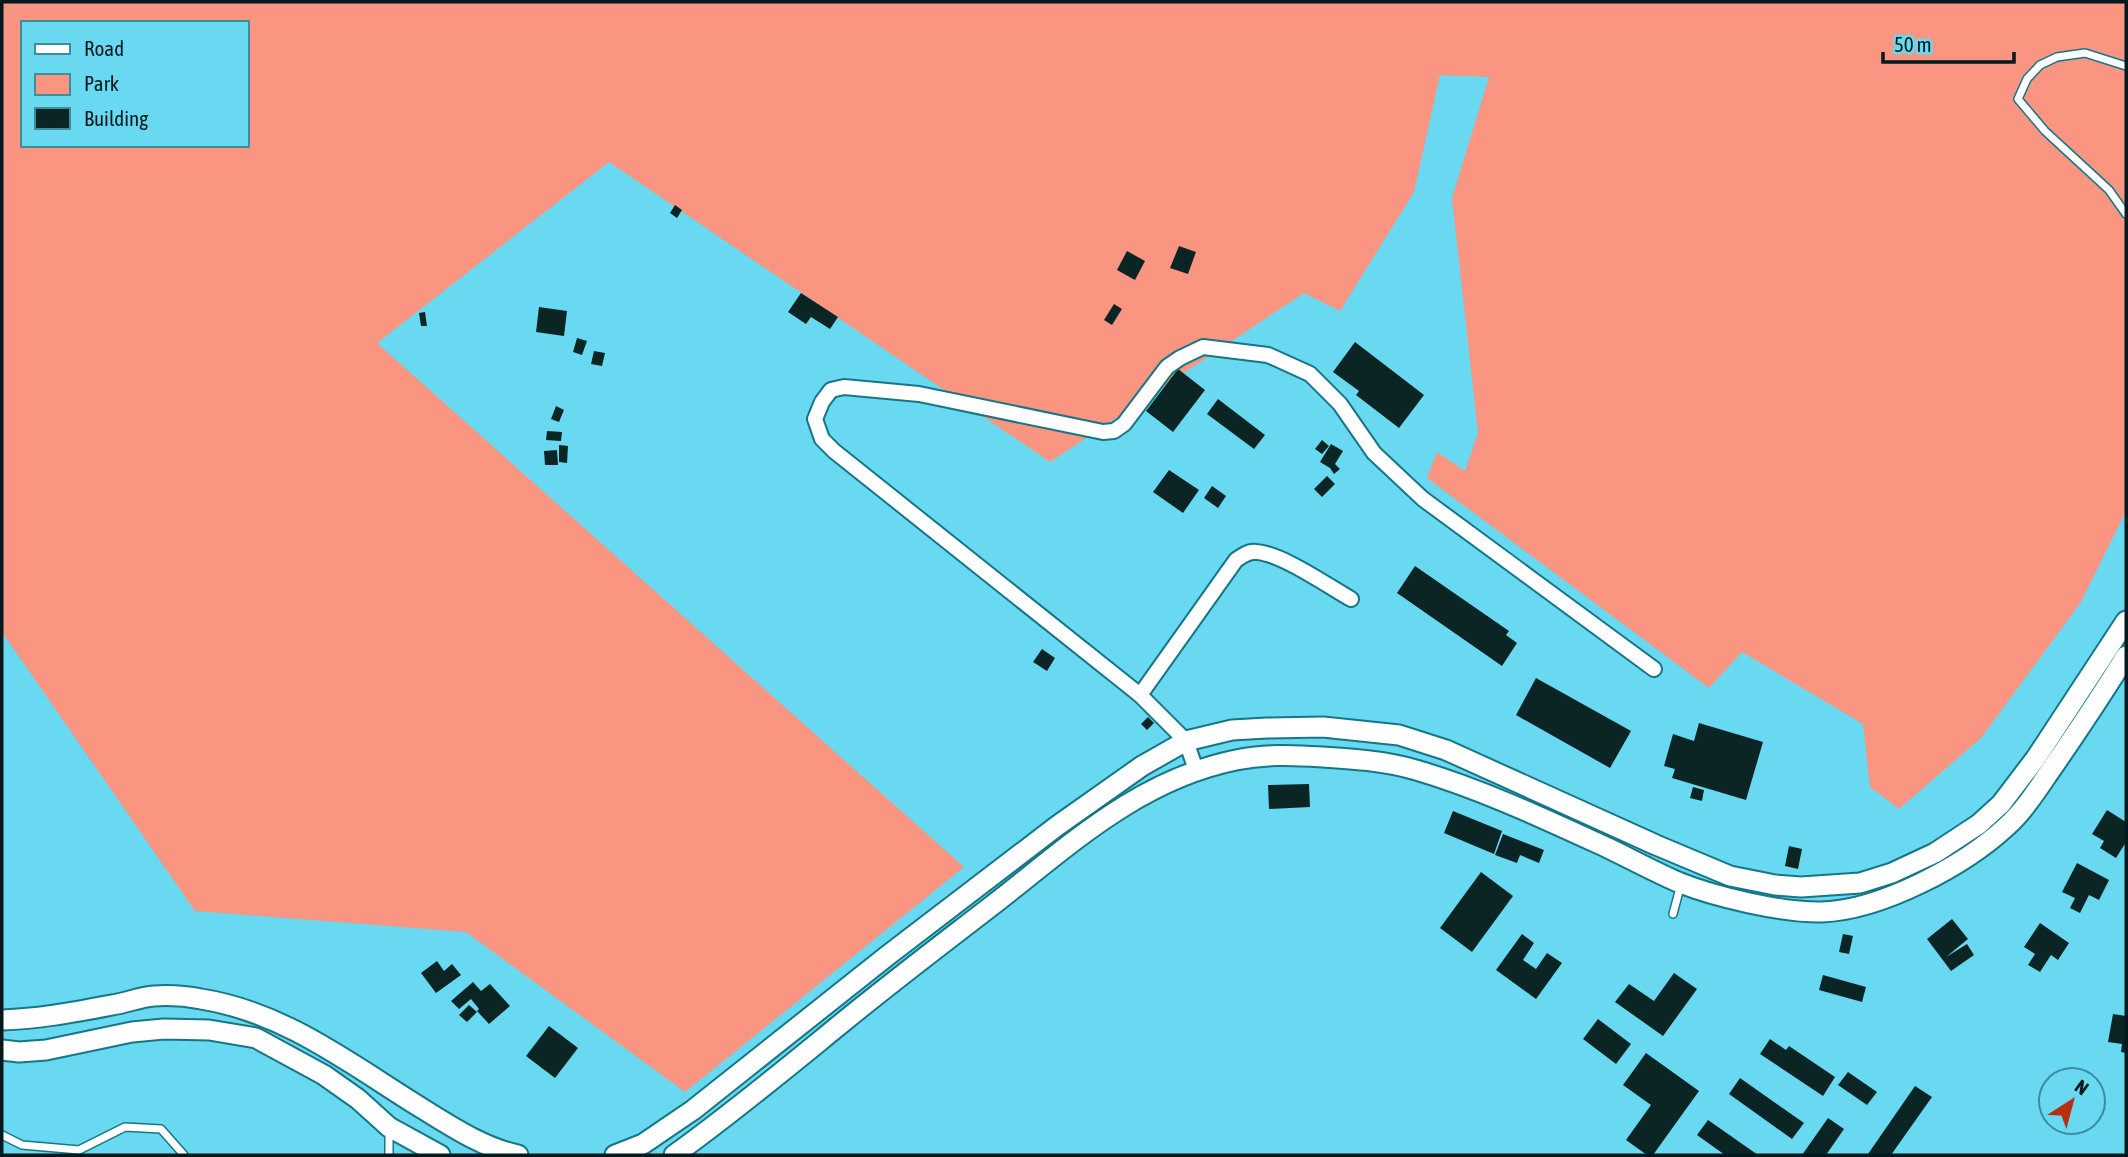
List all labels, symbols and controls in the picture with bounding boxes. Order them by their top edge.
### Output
legend [21,21,248,147]
scale bar [1883,21,2014,65]
text: 50 m [1894,32,1932,56]
text: Road [84,36,124,60]
text: Park [84,71,119,95]
text: Building [84,106,148,130]
north arrow [2037,1066,2107,1136]
text: N [2071,1075,2093,1099]

